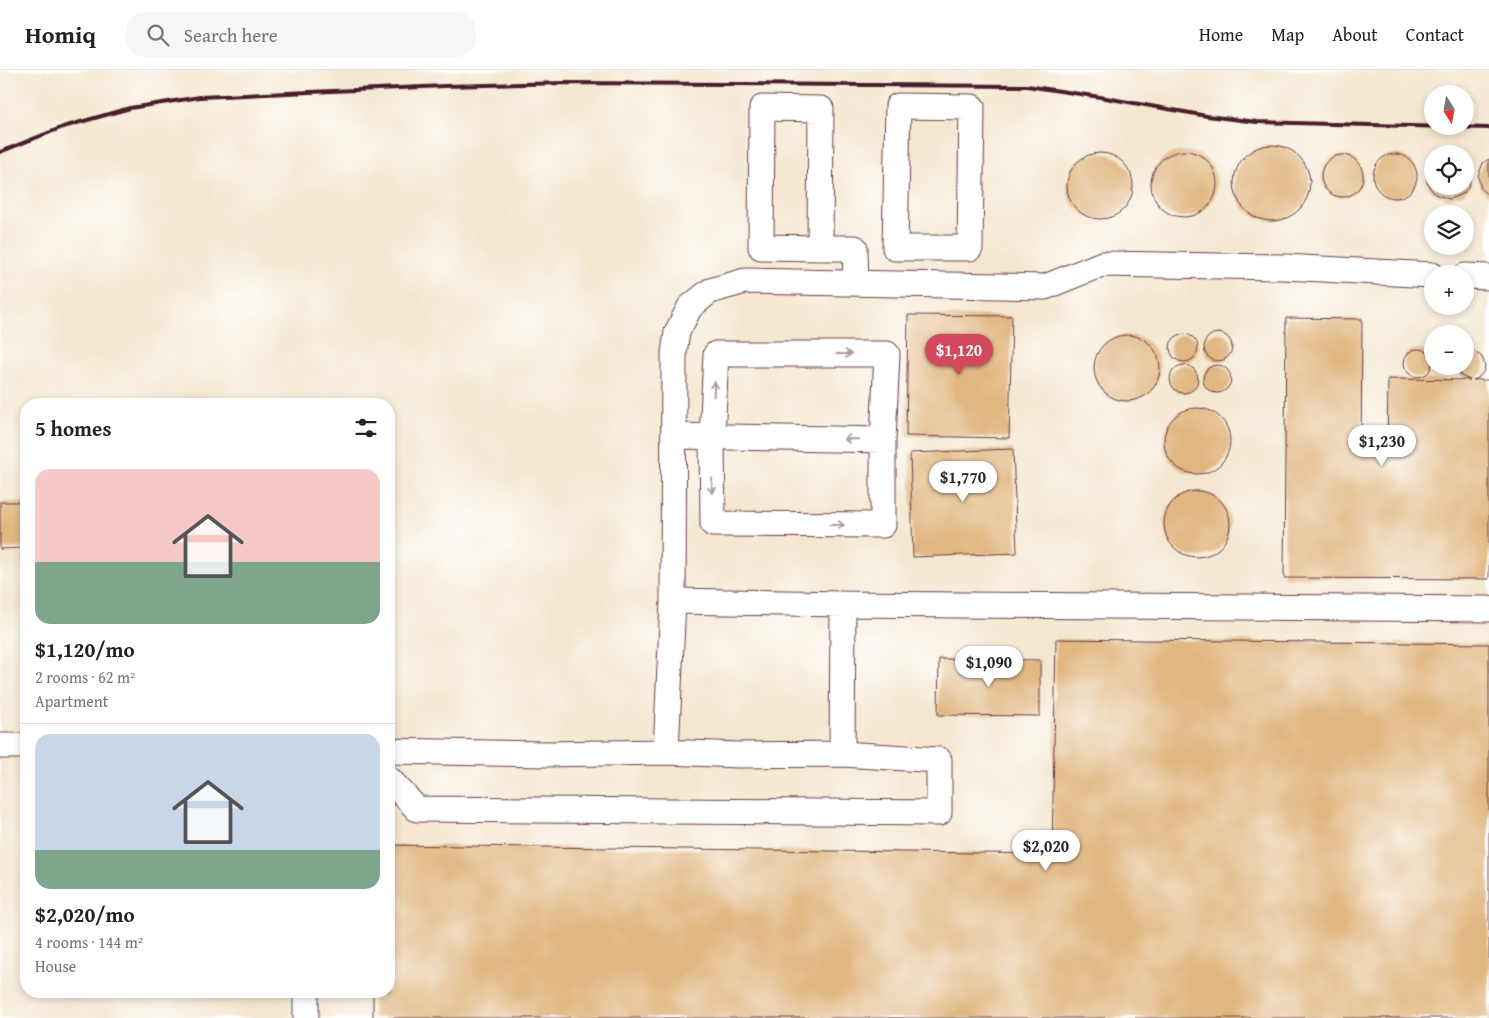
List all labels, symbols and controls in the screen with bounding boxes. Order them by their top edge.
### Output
search box [126,12,476,57]
text: Homiq [25,17,96,52]
icon: search [144,21,172,49]
text: Search here [184,21,278,49]
text: Home [1199,21,1243,48]
text: Map [1271,21,1304,48]
text: About [1332,21,1378,48]
text: Contact [1406,21,1464,48]
north arrow [1424,85,1474,135]
map controls [1424,85,1474,375]
button: locate [1424,145,1474,195]
button: layers [1424,205,1474,255]
button: + [1424,265,1474,315]
button: − [1424,325,1474,375]
pin: $1,120 [918,334,1000,376]
text: $1,120 [936,338,982,362]
one-way arrow [836,349,852,359]
one-way arrow [710,381,719,397]
text: 5 homes [35,413,111,444]
icon: filters [352,414,380,442]
pin: $1,230 [1341,424,1423,467]
text: $1,230 [1359,429,1405,453]
one-way arrow [843,434,860,444]
pin: $1,770 [922,460,1004,503]
text: $1,770 [940,465,986,489]
one-way arrow [707,478,717,494]
icon: home [163,501,253,591]
one-way arrow [829,520,845,530]
text: $1,120/mo [35,634,135,665]
pin: $1,090 [948,646,1030,688]
text: $1,090 [966,650,1012,674]
text: 2 rooms · 62 m² [35,665,135,689]
text: Apartment [35,689,108,713]
icon: home [163,767,253,857]
pin: $2,020 [1005,830,1087,872]
text: $2,020 [1023,834,1069,858]
text: $2,020/mo [35,899,135,930]
text: 4 rooms · 144 m² [35,930,143,954]
text: House [35,954,76,978]

